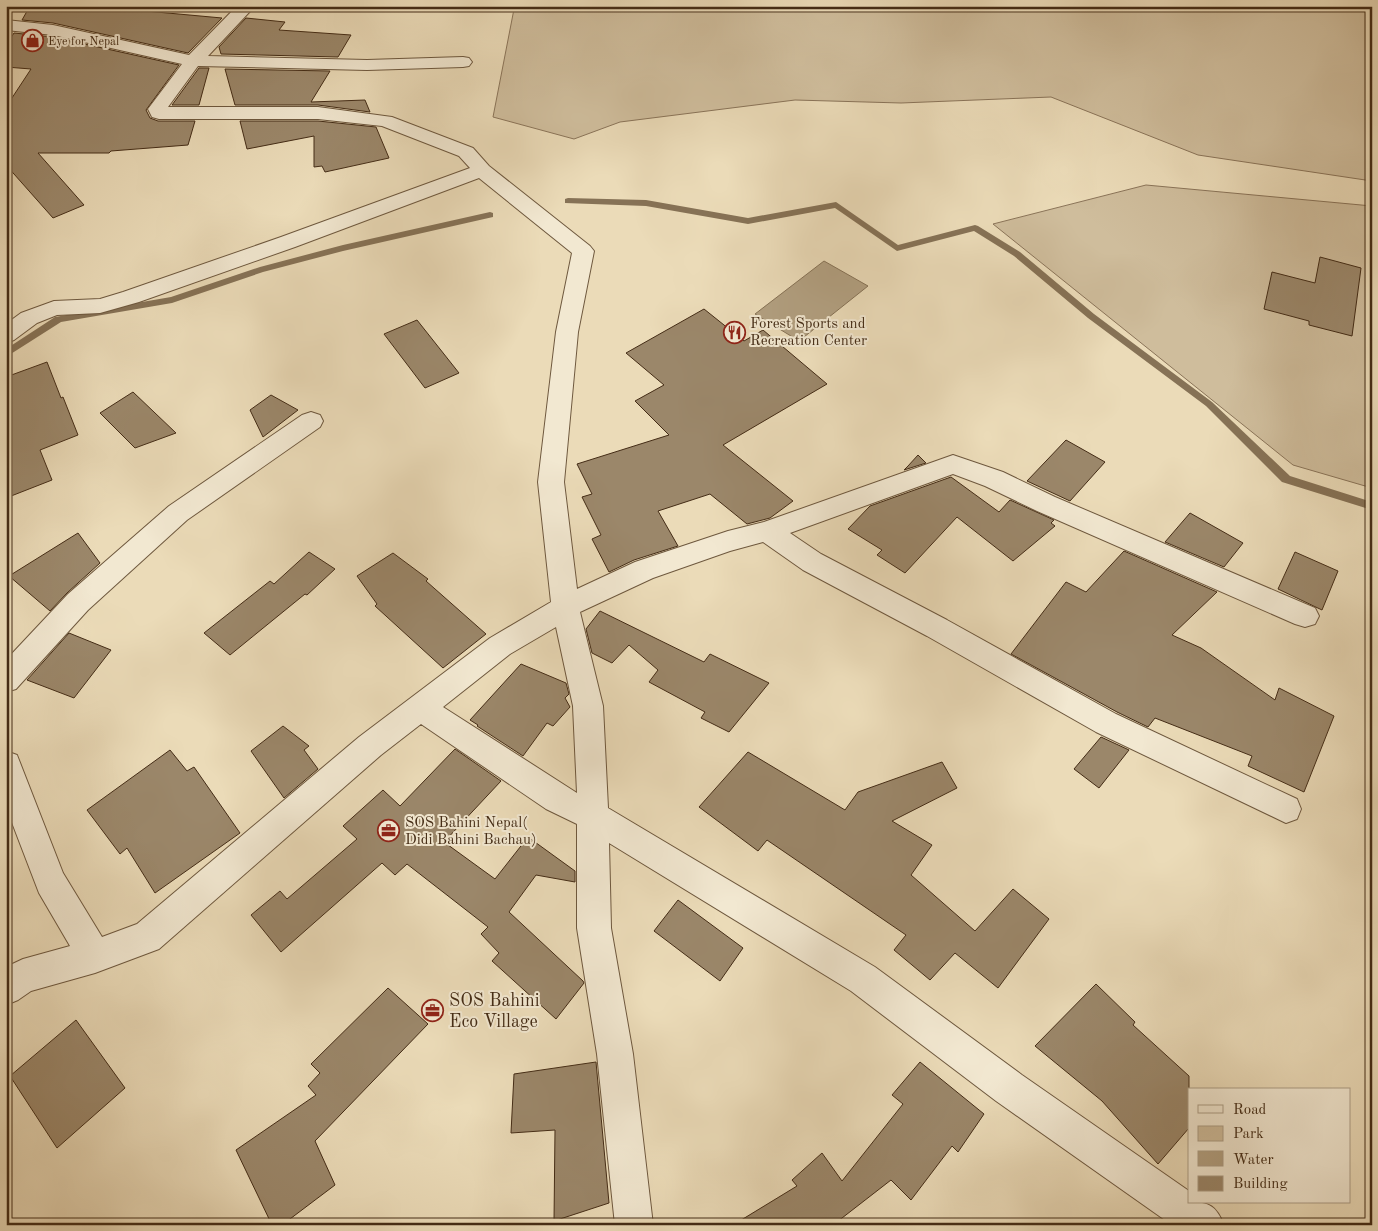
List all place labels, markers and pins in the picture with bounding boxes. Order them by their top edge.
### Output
shop icon: Eye for Nepal [20,29,44,53]
place label: Eye for Nepal [48,36,119,48]
place label: Forest Sports and Recreation Center [750,317,867,349]
restaurant icon: Forest Sports and Recreation Center [722,320,746,344]
place label: SOS Bahini Nepal( Didi Bahini Bachau) [405,816,537,848]
office icon: SOS Bahini Nepal( Didi Bahini Bachau) [377,819,401,843]
place label: SOS Bahini Eco Village [449,992,540,1031]
office icon: SOS Bahini Eco Village [421,998,445,1022]

